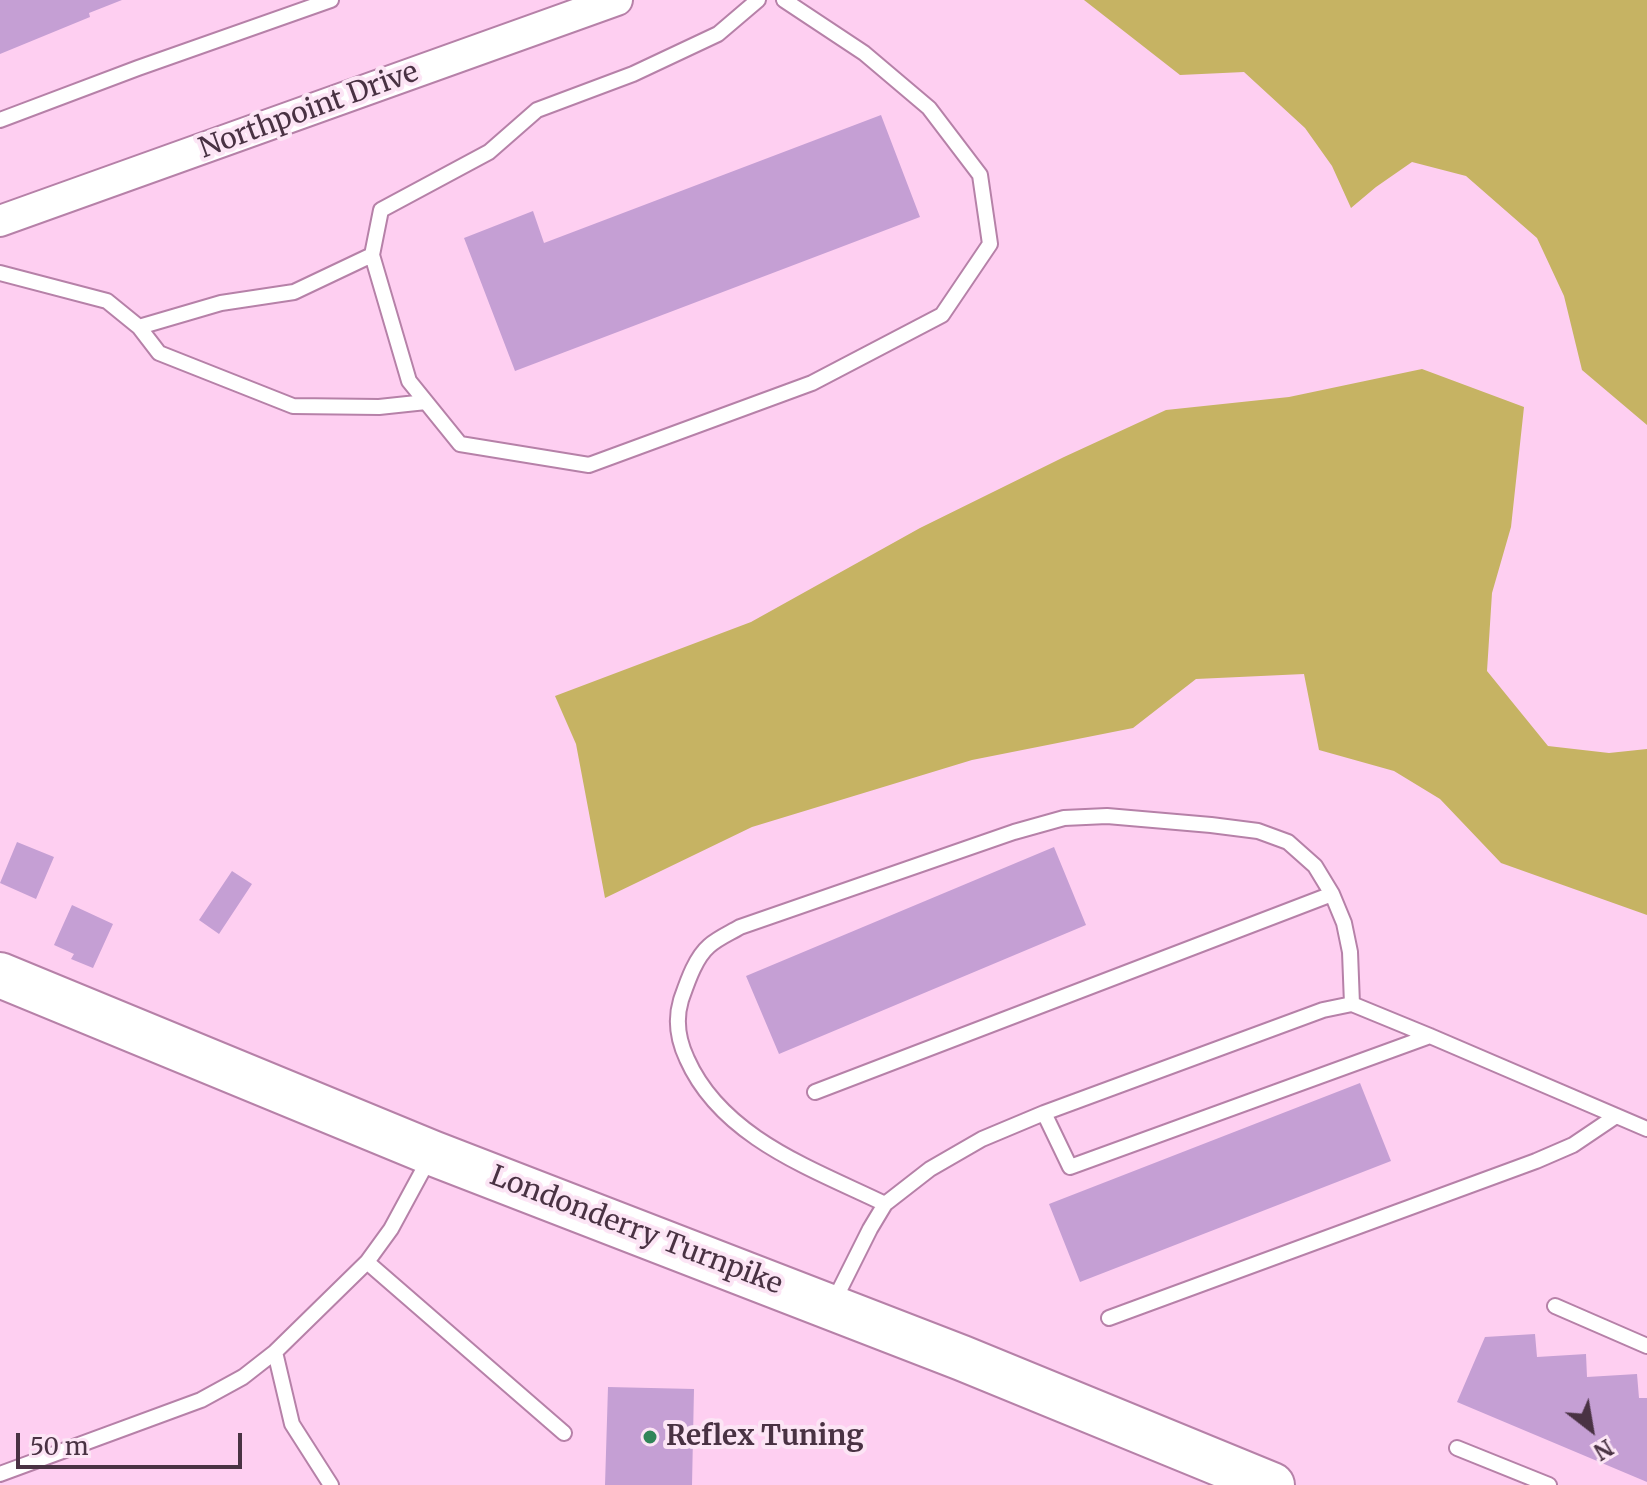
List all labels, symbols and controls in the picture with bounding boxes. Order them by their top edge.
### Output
street label: Northpoint Drive [195,56,423,166]
street label: Londonderry Turnpike [485,1160,787,1302]
north arrow [1551,1389,1631,1469]
scale bar [20,1417,246,1467]
place label: Reflex Tuning [666,1420,864,1454]
marker: Reflex Tuning [641,1428,659,1446]
text: 50 m [30,1431,89,1462]
text: N [1589,1433,1618,1466]

